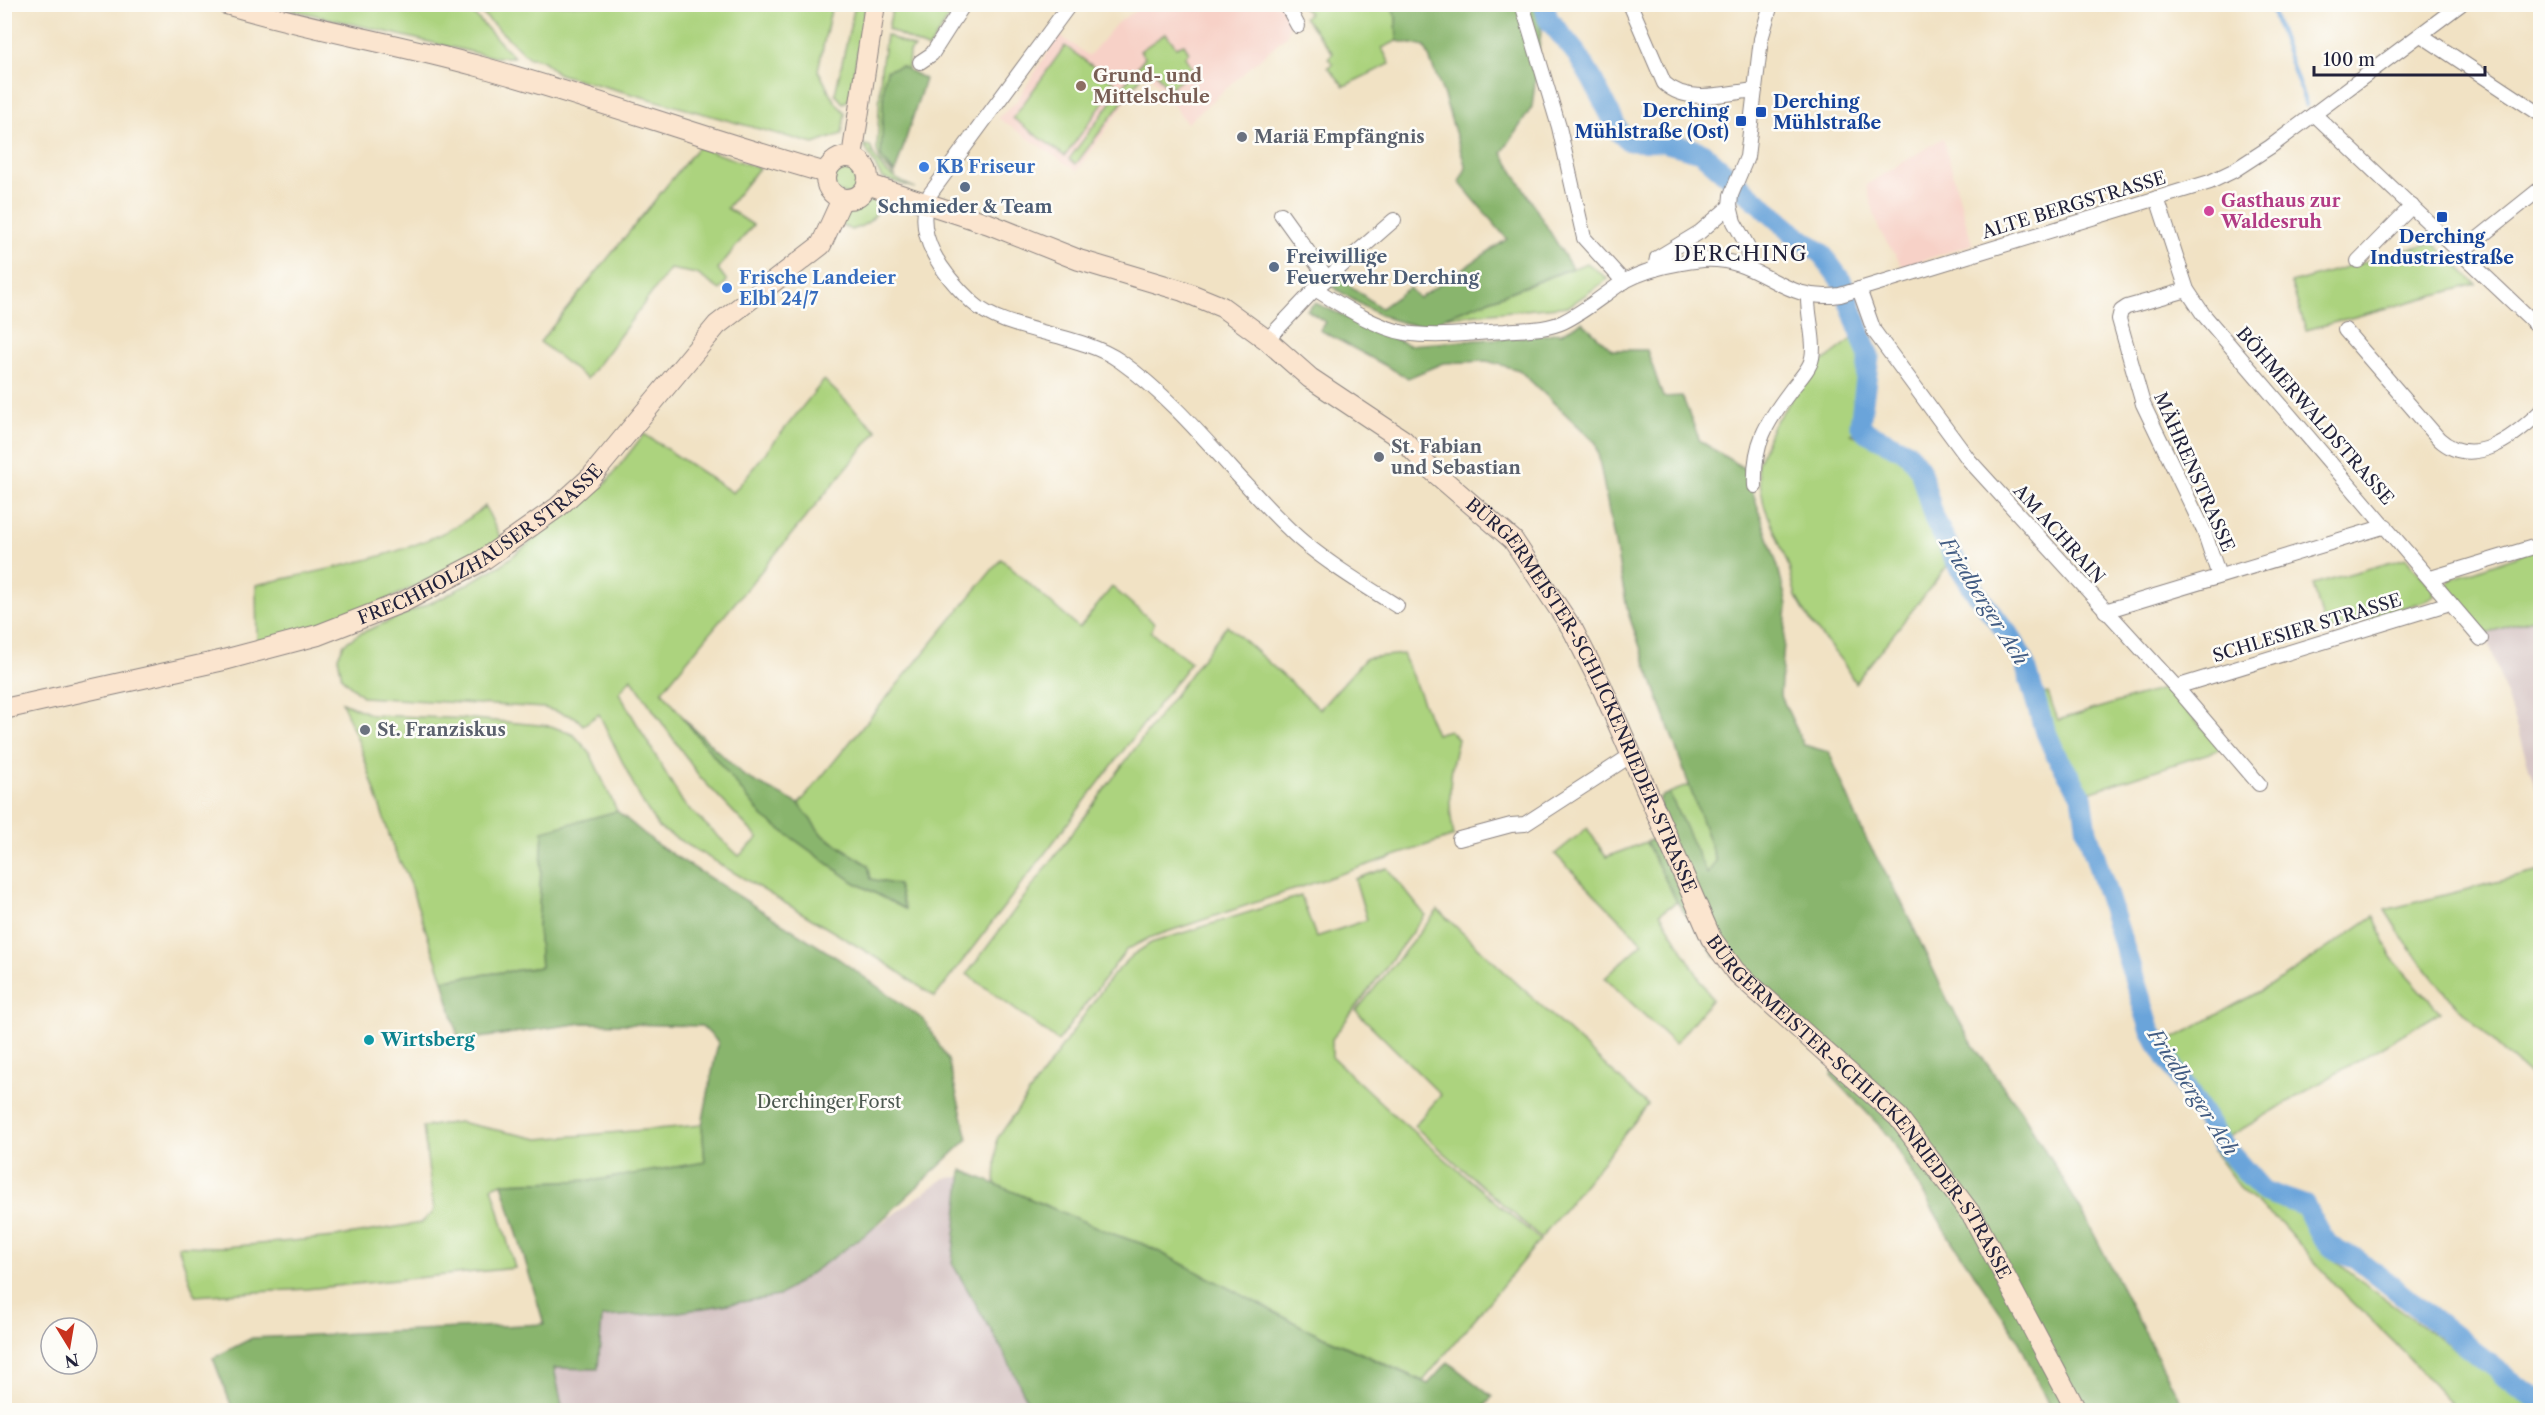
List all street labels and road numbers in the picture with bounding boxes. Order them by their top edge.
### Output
street label: ALTE BERGSTRASSE [1978,167,2169,244]
street label: BÖHMERWALDSTRASSE [2232,322,2399,509]
street label: MÄHRENSTRASSE [2149,389,2240,555]
street label: FRECHHOLZHAUSER STRASSE [355,460,608,630]
street label: AM ACHRAIN [2008,479,2109,588]
street label: BÜRGERMEISTER-SCHLICKENRIEDER-STRASSE [1461,493,1701,896]
street label: SCHLESIER STRASSE [2210,589,2404,667]
street label: BÜRGERMEISTER-SCHLICKENRIEDER-STRASSE [1702,931,2015,1283]

